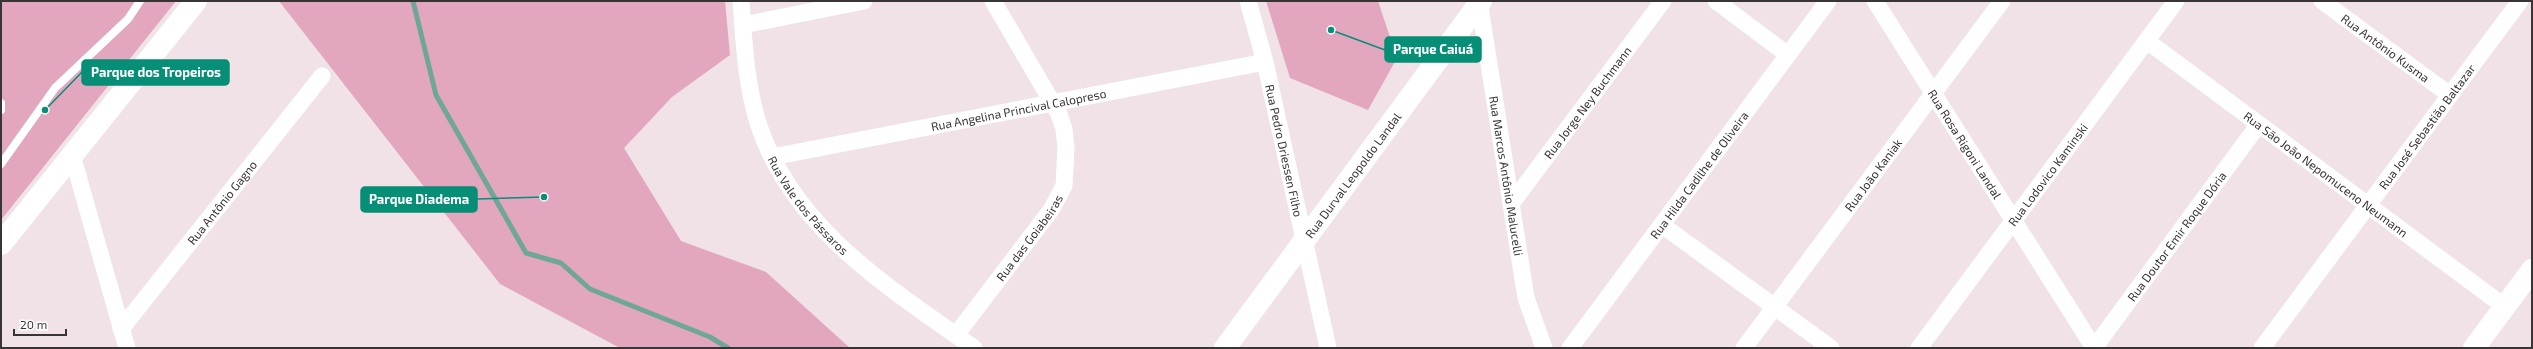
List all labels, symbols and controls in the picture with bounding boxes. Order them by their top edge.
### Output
street label: Rua Antônio Kusma [2339,11,2432,85]
callout: Parque Caiuá [1385,37,1481,62]
text: Parque Caiuá [1393,41,1473,57]
street label: Rua Jorge Ney Buchmann [1541,43,1634,161]
callout: Parque dos Tropeiros [82,60,229,85]
street label: Rua José Sebastião Baltazar [2376,61,2478,192]
text: Parque dos Tropeiros [91,64,221,80]
street label: Rua Pedro Driessen Filho [1263,83,1306,218]
street label: Rua Angelina Princival Calopreso [930,86,1107,133]
street label: Rua Rosa Rigoni Landal [1926,87,2005,201]
street label: Rua Marcos Antônio Malucelli [1487,95,1526,257]
street label: Rua Hilda Cadilhe de Oliveira [1647,108,1751,241]
street label: Rua São João Nepomuceno Neumann [2241,108,2411,240]
street label: Rua Durval Leopoldo Landal [1302,109,1404,240]
street label: Rua Lodovico Kaminski [2005,120,2090,228]
street label: Rua João Kaniak [1841,136,1904,214]
street label: Rua Vale dos Pássaros [765,154,851,257]
street label: Rua Antônio Gagno [184,157,259,247]
street label: Rua Doutor Emir Roque Dória [2124,169,2229,304]
callout: Parque Diadema [361,187,477,212]
text: Parque Diadema [369,191,469,207]
street label: Rua das Goiabeiras [993,192,1065,283]
scale bar [14,311,66,337]
text: 20 m [20,317,47,331]

